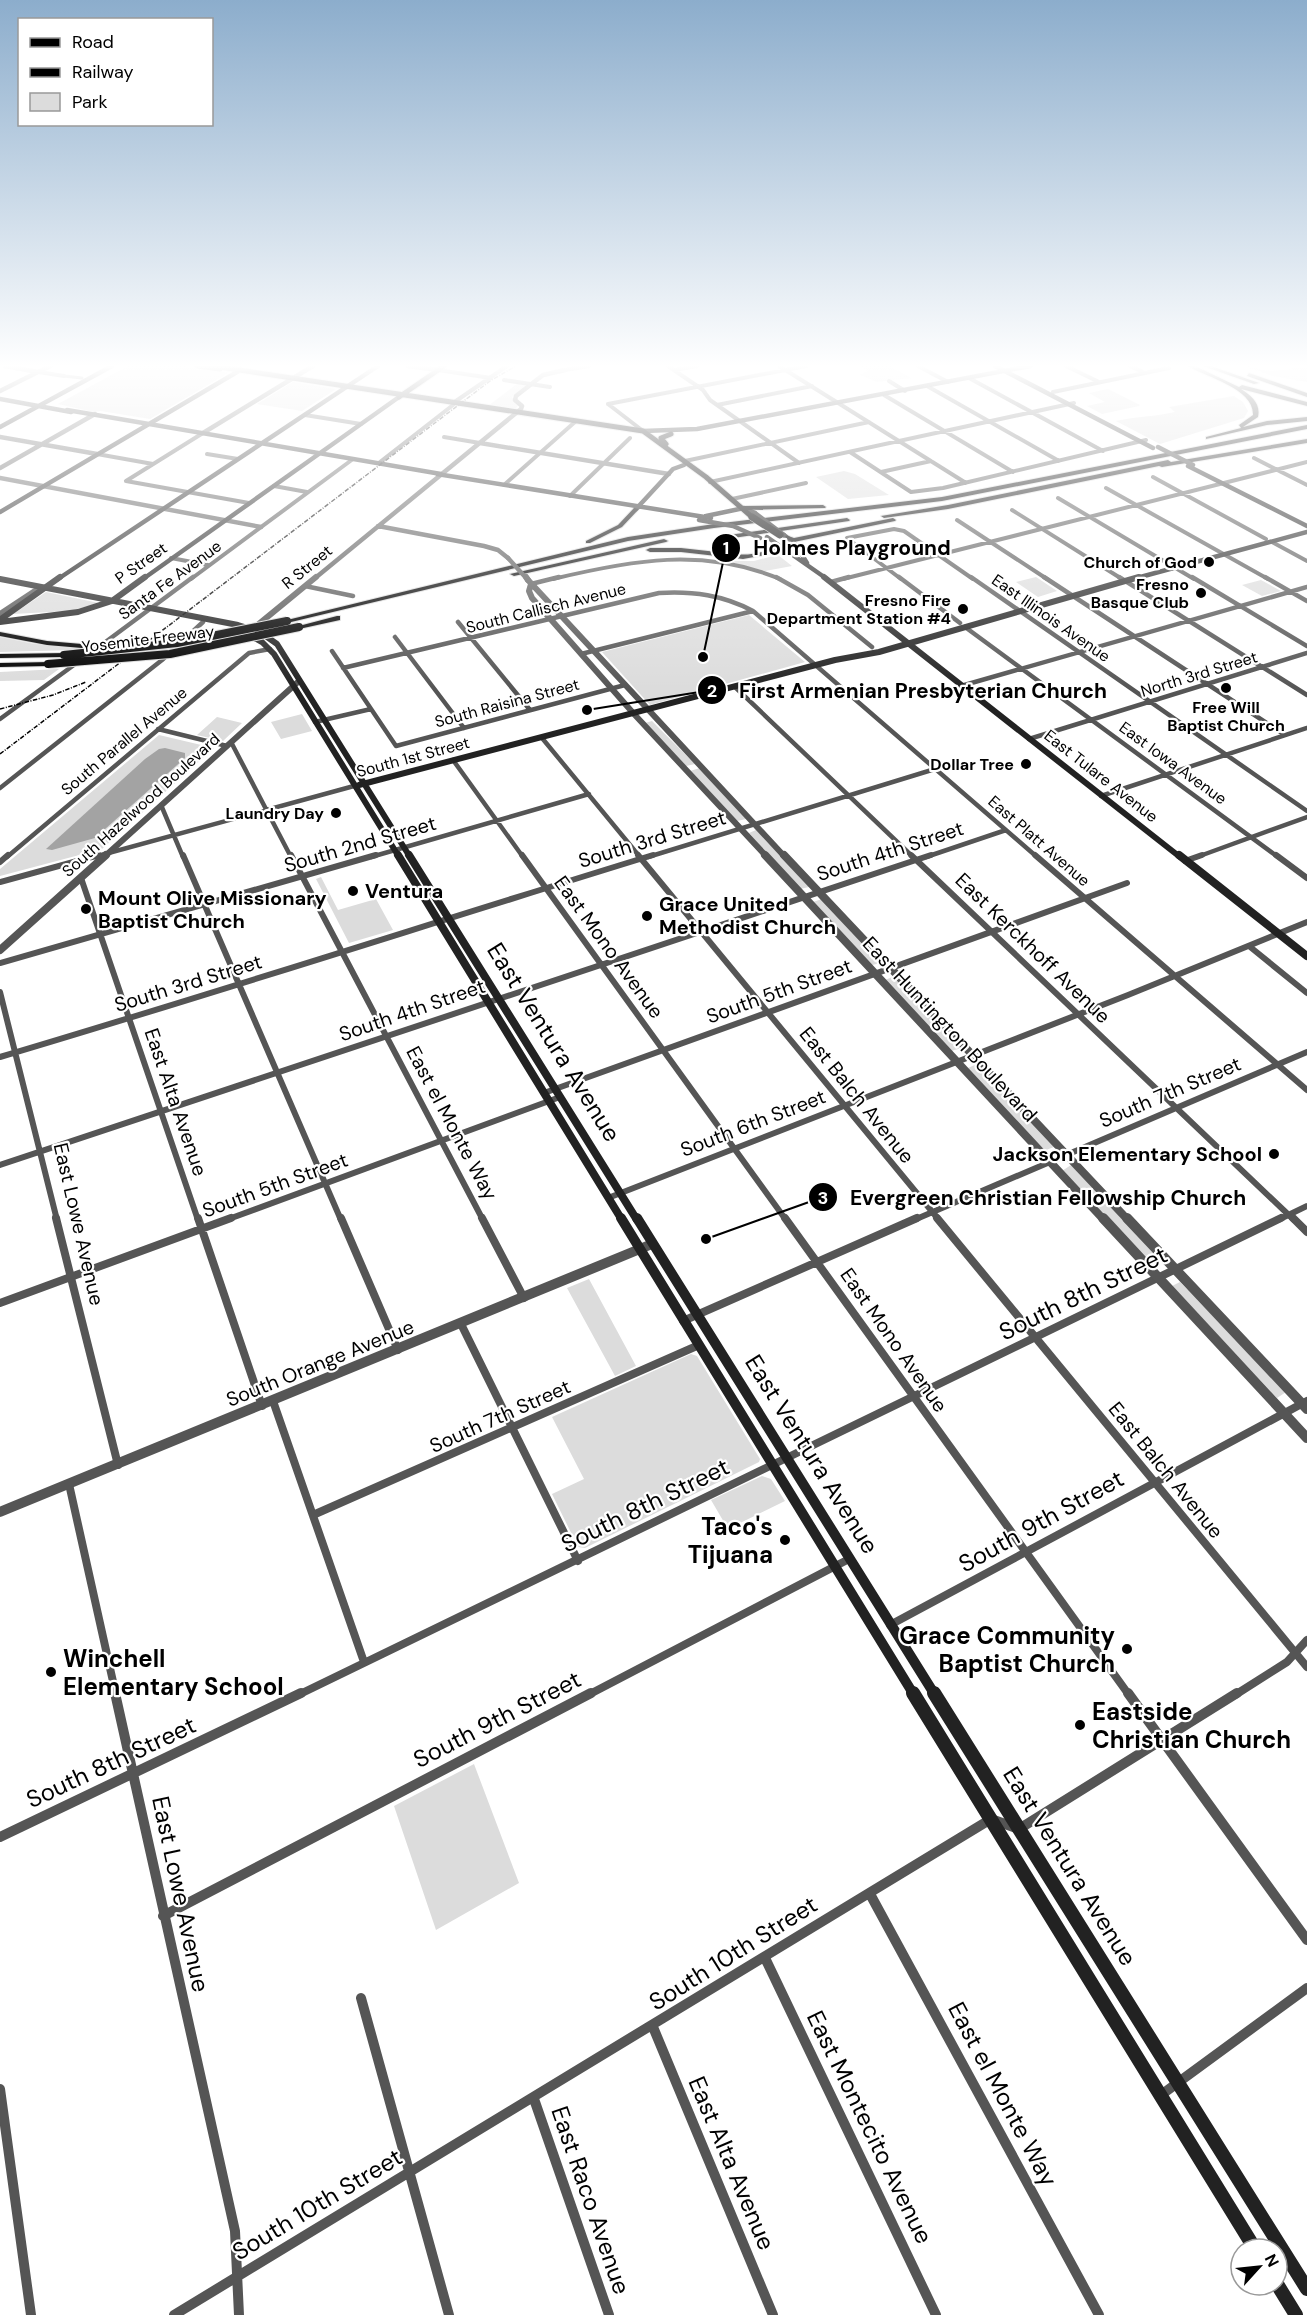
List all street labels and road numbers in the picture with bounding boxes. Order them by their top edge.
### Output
street label: Santa Fe Avenue [114,536,226,624]
street label: P Street [111,538,171,588]
street label: R Street [277,540,337,594]
street label: East Illinois Avenue [988,569,1114,667]
street label: South Callisch Avenue [464,578,628,638]
street label: Yosemite Freeway [81,620,216,658]
street label: North 3rd Street [1138,646,1260,702]
street label: South Raisina Street [432,674,582,732]
street label: South Parallel Avenue [57,682,191,800]
street label: East Iowa Avenue [1115,717,1231,809]
street label: East Tulare Avenue [1040,725,1162,827]
street label: South Hazelwood Boulevard [58,728,224,882]
street label: South 1st Street [354,732,472,782]
street label: East Platt Avenue [984,791,1094,891]
street label: South 3rd Street [575,804,729,874]
street label: South 2nd Street [281,810,439,878]
street label: South 4th Street [813,815,967,887]
street label: East Kerckhoff Avenue [950,867,1116,1029]
street label: East Mono Avenue [548,870,670,1024]
street label: East Huntington Boulevard [857,931,1043,1127]
street label: East Ventura Avenue [480,937,628,1147]
street label: South 3rd Street [111,948,265,1018]
street label: South 5th Street [703,953,856,1029]
street label: South 4th Street [335,973,489,1047]
street label: East Balch Avenue [794,1021,920,1169]
street label: East Alta Avenue [139,1025,213,1179]
street label: East el Monte Way [400,1042,504,1204]
street label: South 7th Street [1095,1050,1245,1134]
street label: South 6th Street [677,1083,829,1163]
street label: East Lowe Avenue [48,1140,110,1308]
street label: South 5th Street [199,1147,352,1223]
street label: South 8th Street [994,1239,1172,1347]
street label: East Mono Avenue [835,1263,953,1417]
street label: South Orange Avenue [222,1313,418,1413]
street label: East Ventura Avenue [738,1349,886,1559]
street label: South 7th Street [425,1373,575,1459]
street label: East Balch Avenue [1103,1396,1229,1544]
street label: South 8th Street [556,1451,734,1559]
street label: South 9th Street [953,1463,1129,1579]
street label: South 9th Street [408,1663,586,1775]
street label: South 8th Street [21,1709,201,1815]
street label: East Ventura Avenue [996,1761,1144,1971]
street label: East Lowe Avenue [145,1793,217,1995]
street label: South 10th Street [643,1889,823,2017]
street label: East el Monte Way [941,1996,1065,2192]
street label: East Montecito Avenue [800,2005,940,2249]
street label: East Alta Avenue [681,2072,783,2254]
street label: East Raco Avenue [544,2102,638,2298]
street label: South 10th Street [226,2141,408,2267]

